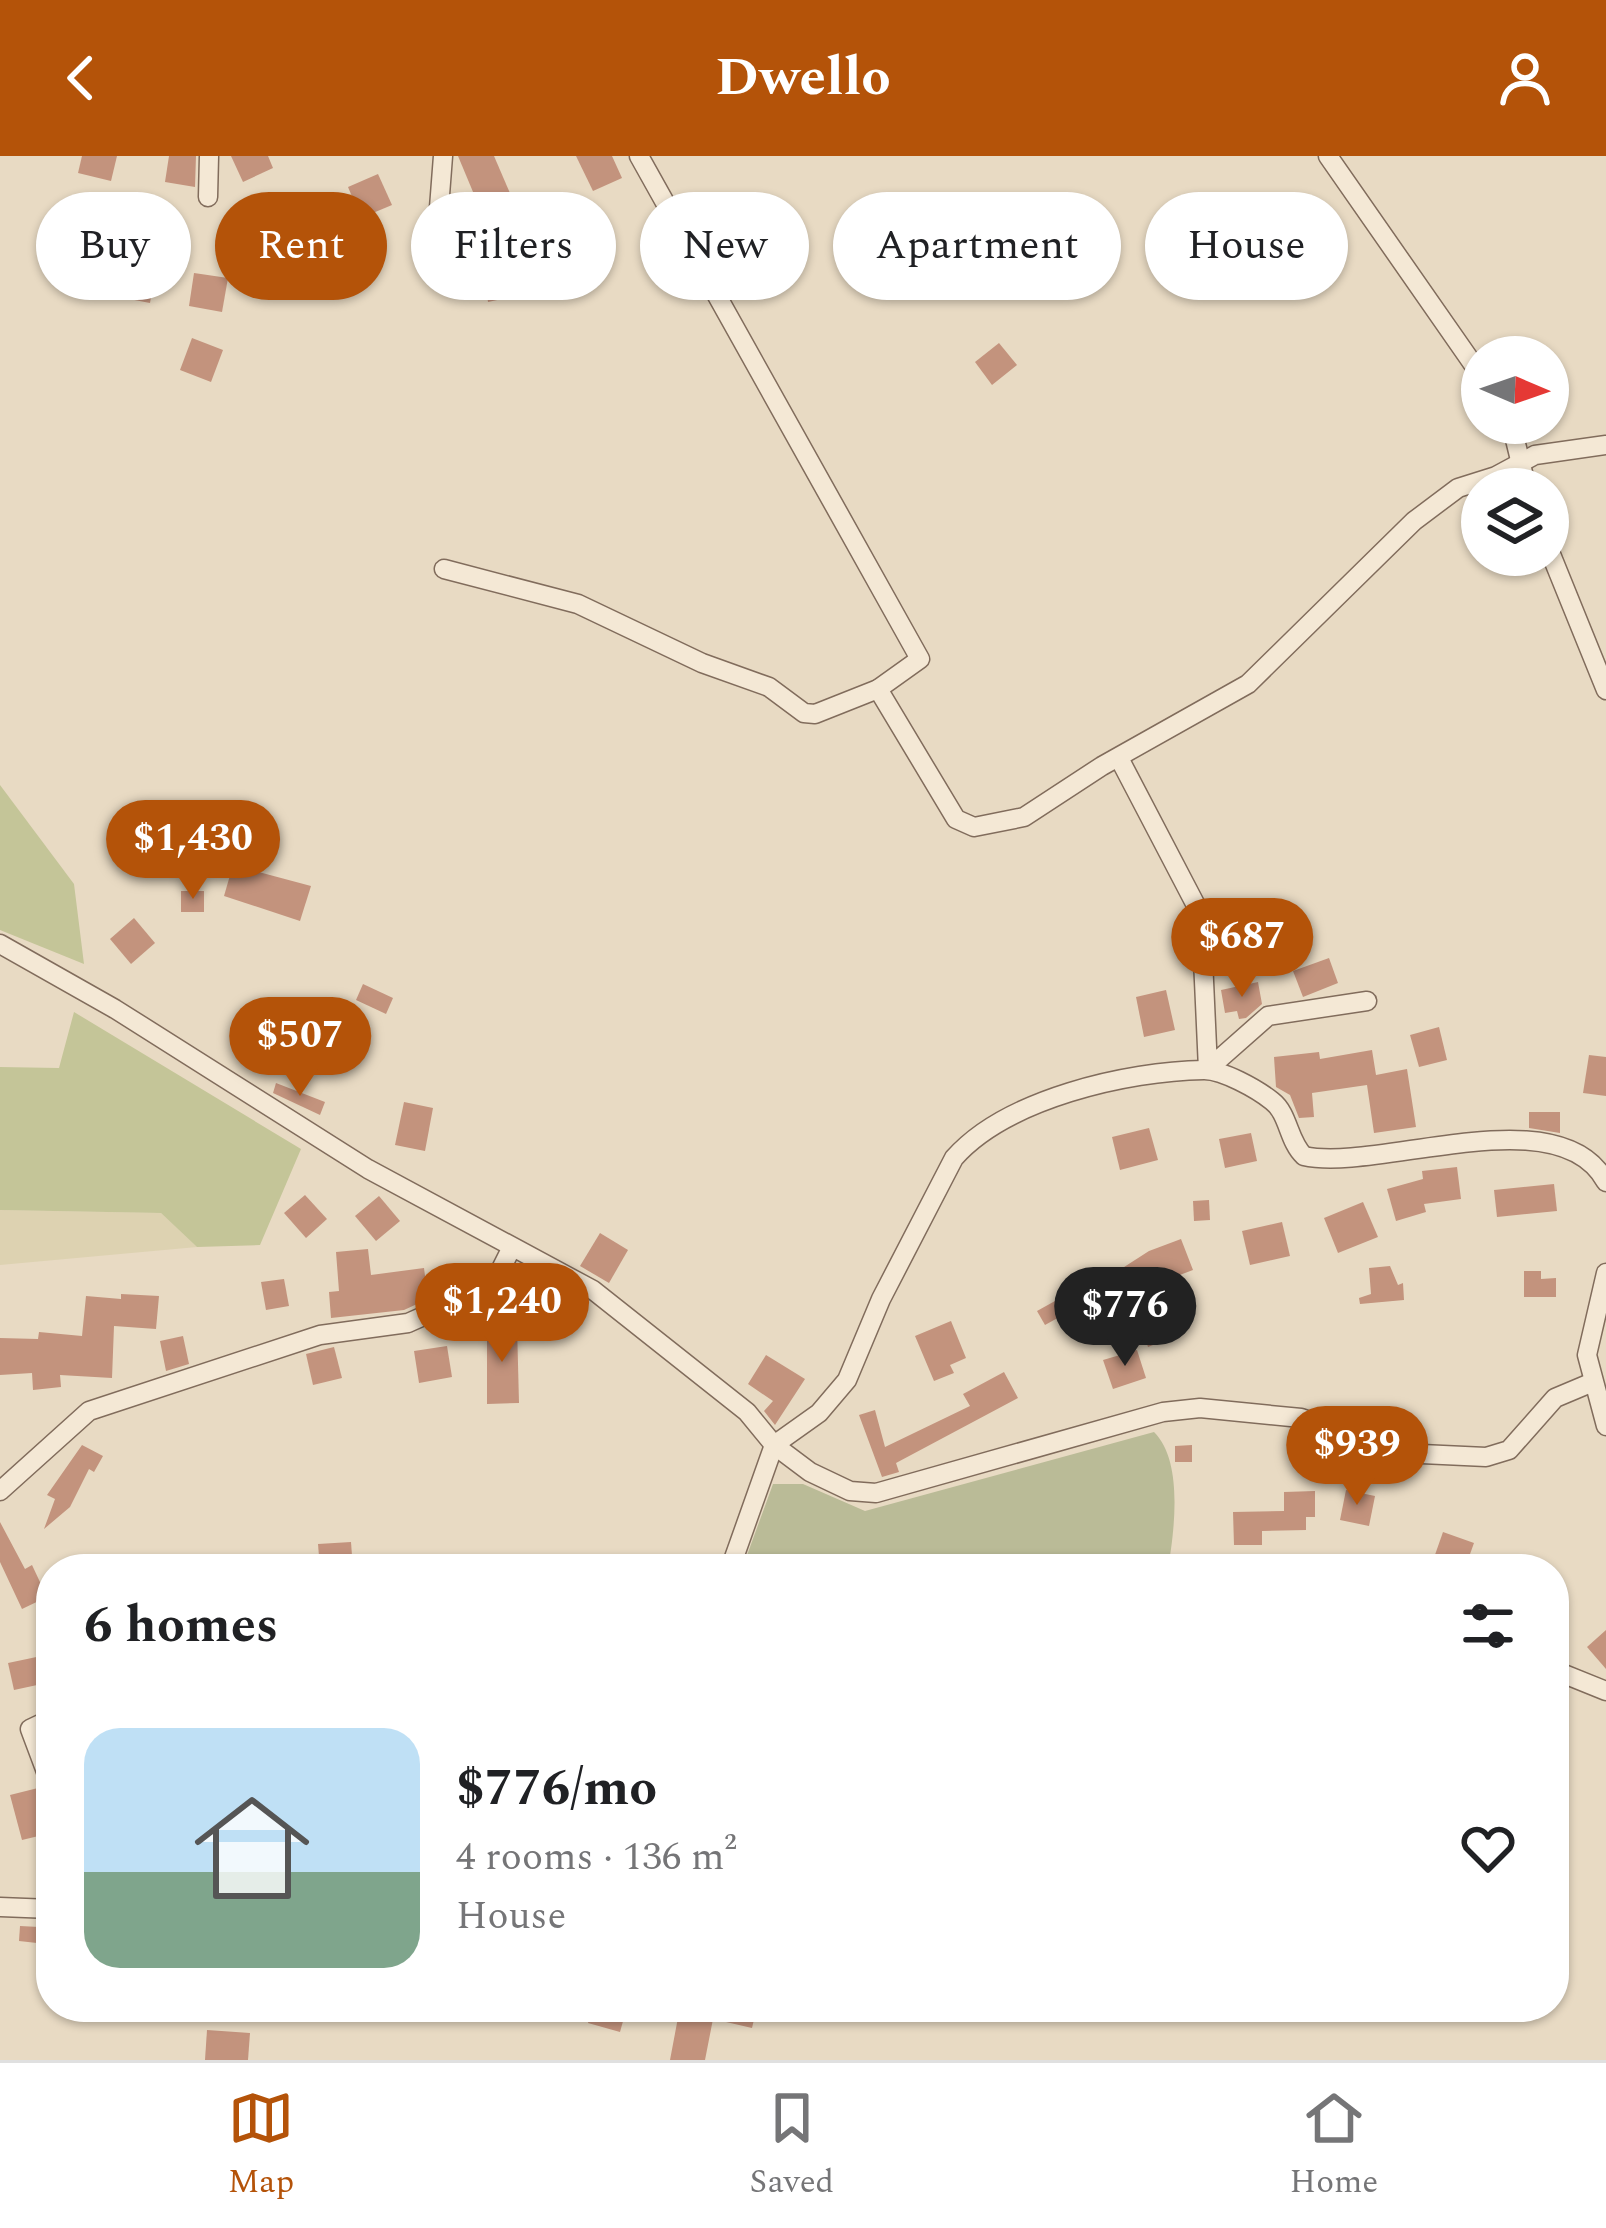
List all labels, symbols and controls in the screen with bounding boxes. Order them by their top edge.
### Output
text: Dwello [715,37,891,119]
icon: back [48,45,114,111]
icon: person [1492,45,1558,111]
chip: Buy [36,192,191,300]
chip: Rent [215,192,387,300]
chip: Filters [411,192,616,300]
chip: New [640,192,809,300]
chip: Apartment [833,192,1121,300]
chip: House [1145,192,1348,300]
north arrow [1461,336,1569,444]
map controls [1461,336,1569,576]
button: layers [1461,468,1569,576]
pin: $1,430 [95,800,291,902]
text: $1,430 [133,809,253,868]
pin: $687 [1171,898,1313,1000]
text: $687 [1198,907,1286,966]
pin: $507 [229,997,371,1099]
text: $507 [256,1006,344,1065]
pin: $1,240 [404,1263,600,1365]
pin: $776 [1054,1267,1196,1369]
text: $1,240 [442,1272,562,1331]
text: $776 [1081,1276,1169,1335]
pin: $939 [1286,1406,1428,1508]
text: $939 [1313,1415,1401,1474]
text: 6 homes [84,1587,278,1665]
icon: filters [1455,1593,1521,1659]
text: $776/mo [456,1750,657,1828]
icon: home [180,1776,324,1920]
icon: heart [1455,1815,1521,1881]
text: 4 rooms · 136 m² [456,1828,737,1887]
text: House [456,1887,566,1946]
tab: Map [228,2085,294,2207]
tab: Saved [749,2085,834,2207]
tab: Home [1289,2085,1378,2207]

